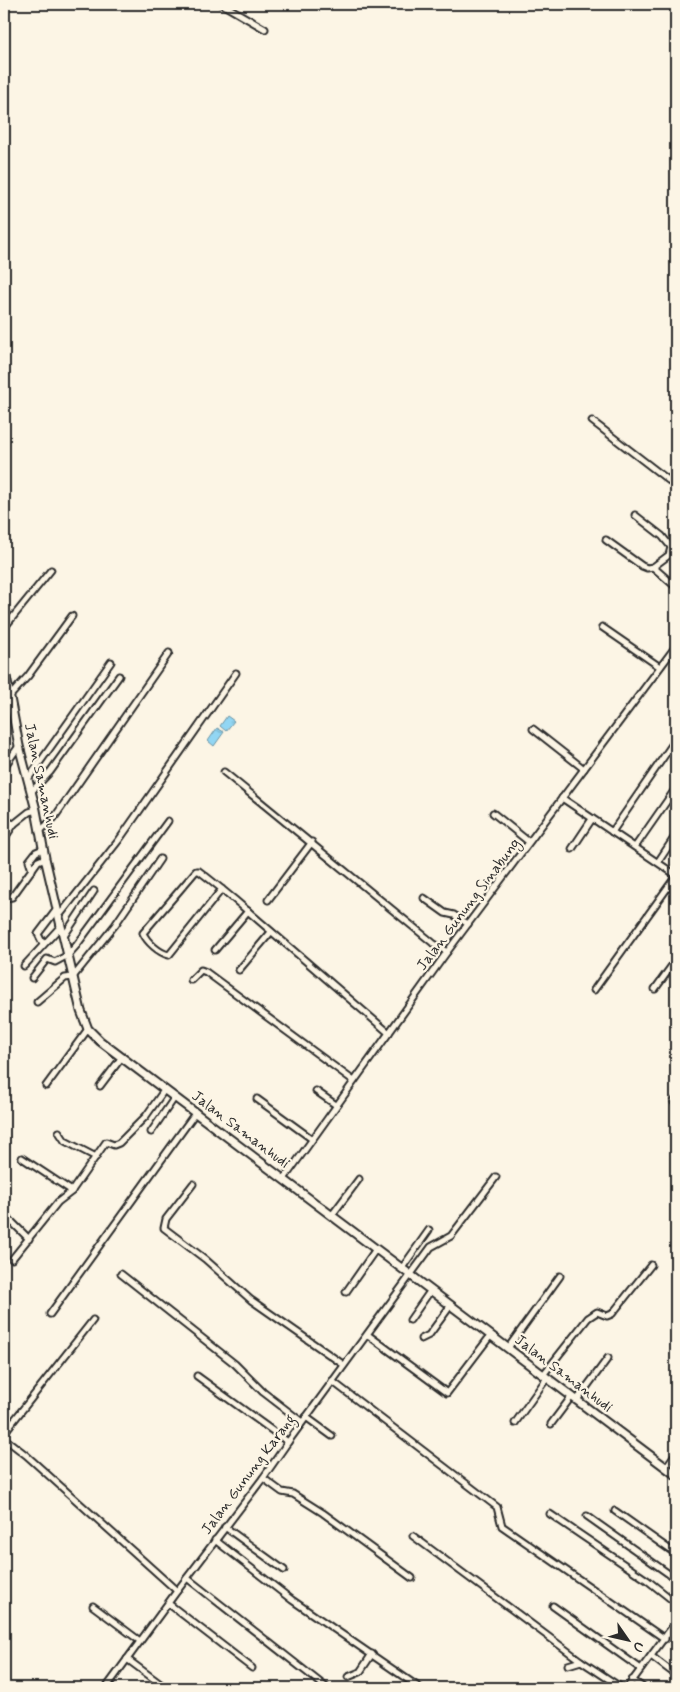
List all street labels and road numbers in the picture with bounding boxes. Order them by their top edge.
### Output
street label: Jalan Samanhudi [19,721,63,841]
street label: Jalan Gunung Sinabung [412,834,526,975]
street label: Jalan Samanhudi [187,1086,293,1173]
street label: Jalan Samanhudi [510,1330,616,1417]
street label: Jalan Gunung Karang [197,1410,301,1539]

